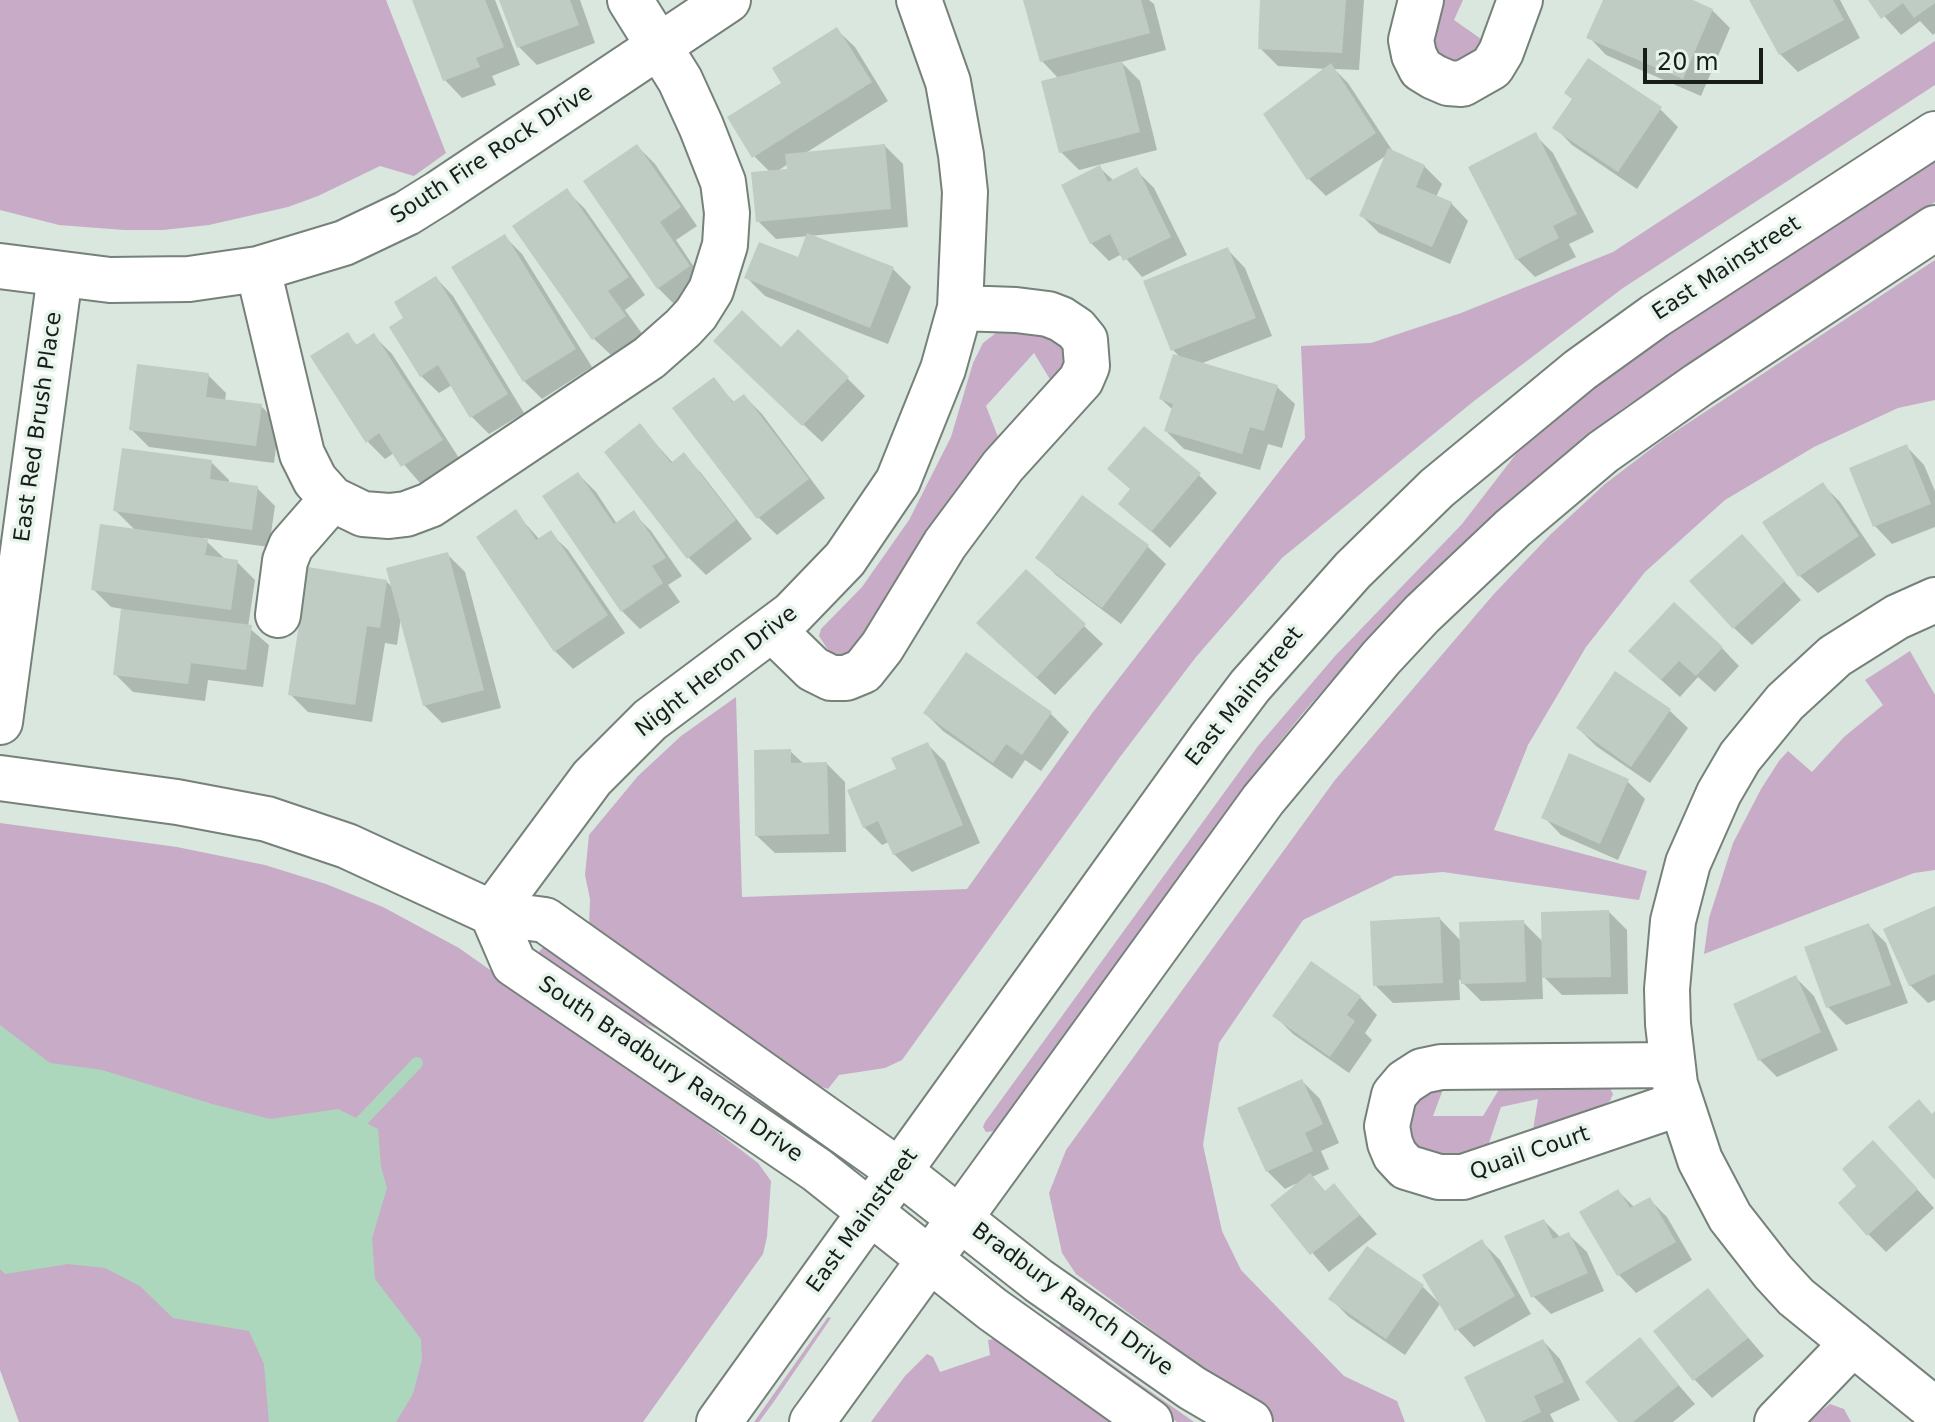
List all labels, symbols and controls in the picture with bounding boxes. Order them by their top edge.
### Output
scale bar [1647,32,1767,82]
text: 20 m [1657,48,1719,76]
street label: South Fire Rock Drive [386,80,598,230]
street label: East Mainstreet [1648,211,1806,327]
street label: East Red Brush Place [10,310,68,544]
street label: Night Heron Drive [631,601,803,743]
street label: East Mainstreet [1181,622,1309,772]
street label: South Bradbury Ranch Drive [533,971,807,1169]
street label: Quail Court [1467,1121,1593,1187]
street label: East Mainstreet [802,1144,924,1298]
street label: Bradbury Ranch Drive [966,1218,1178,1382]

